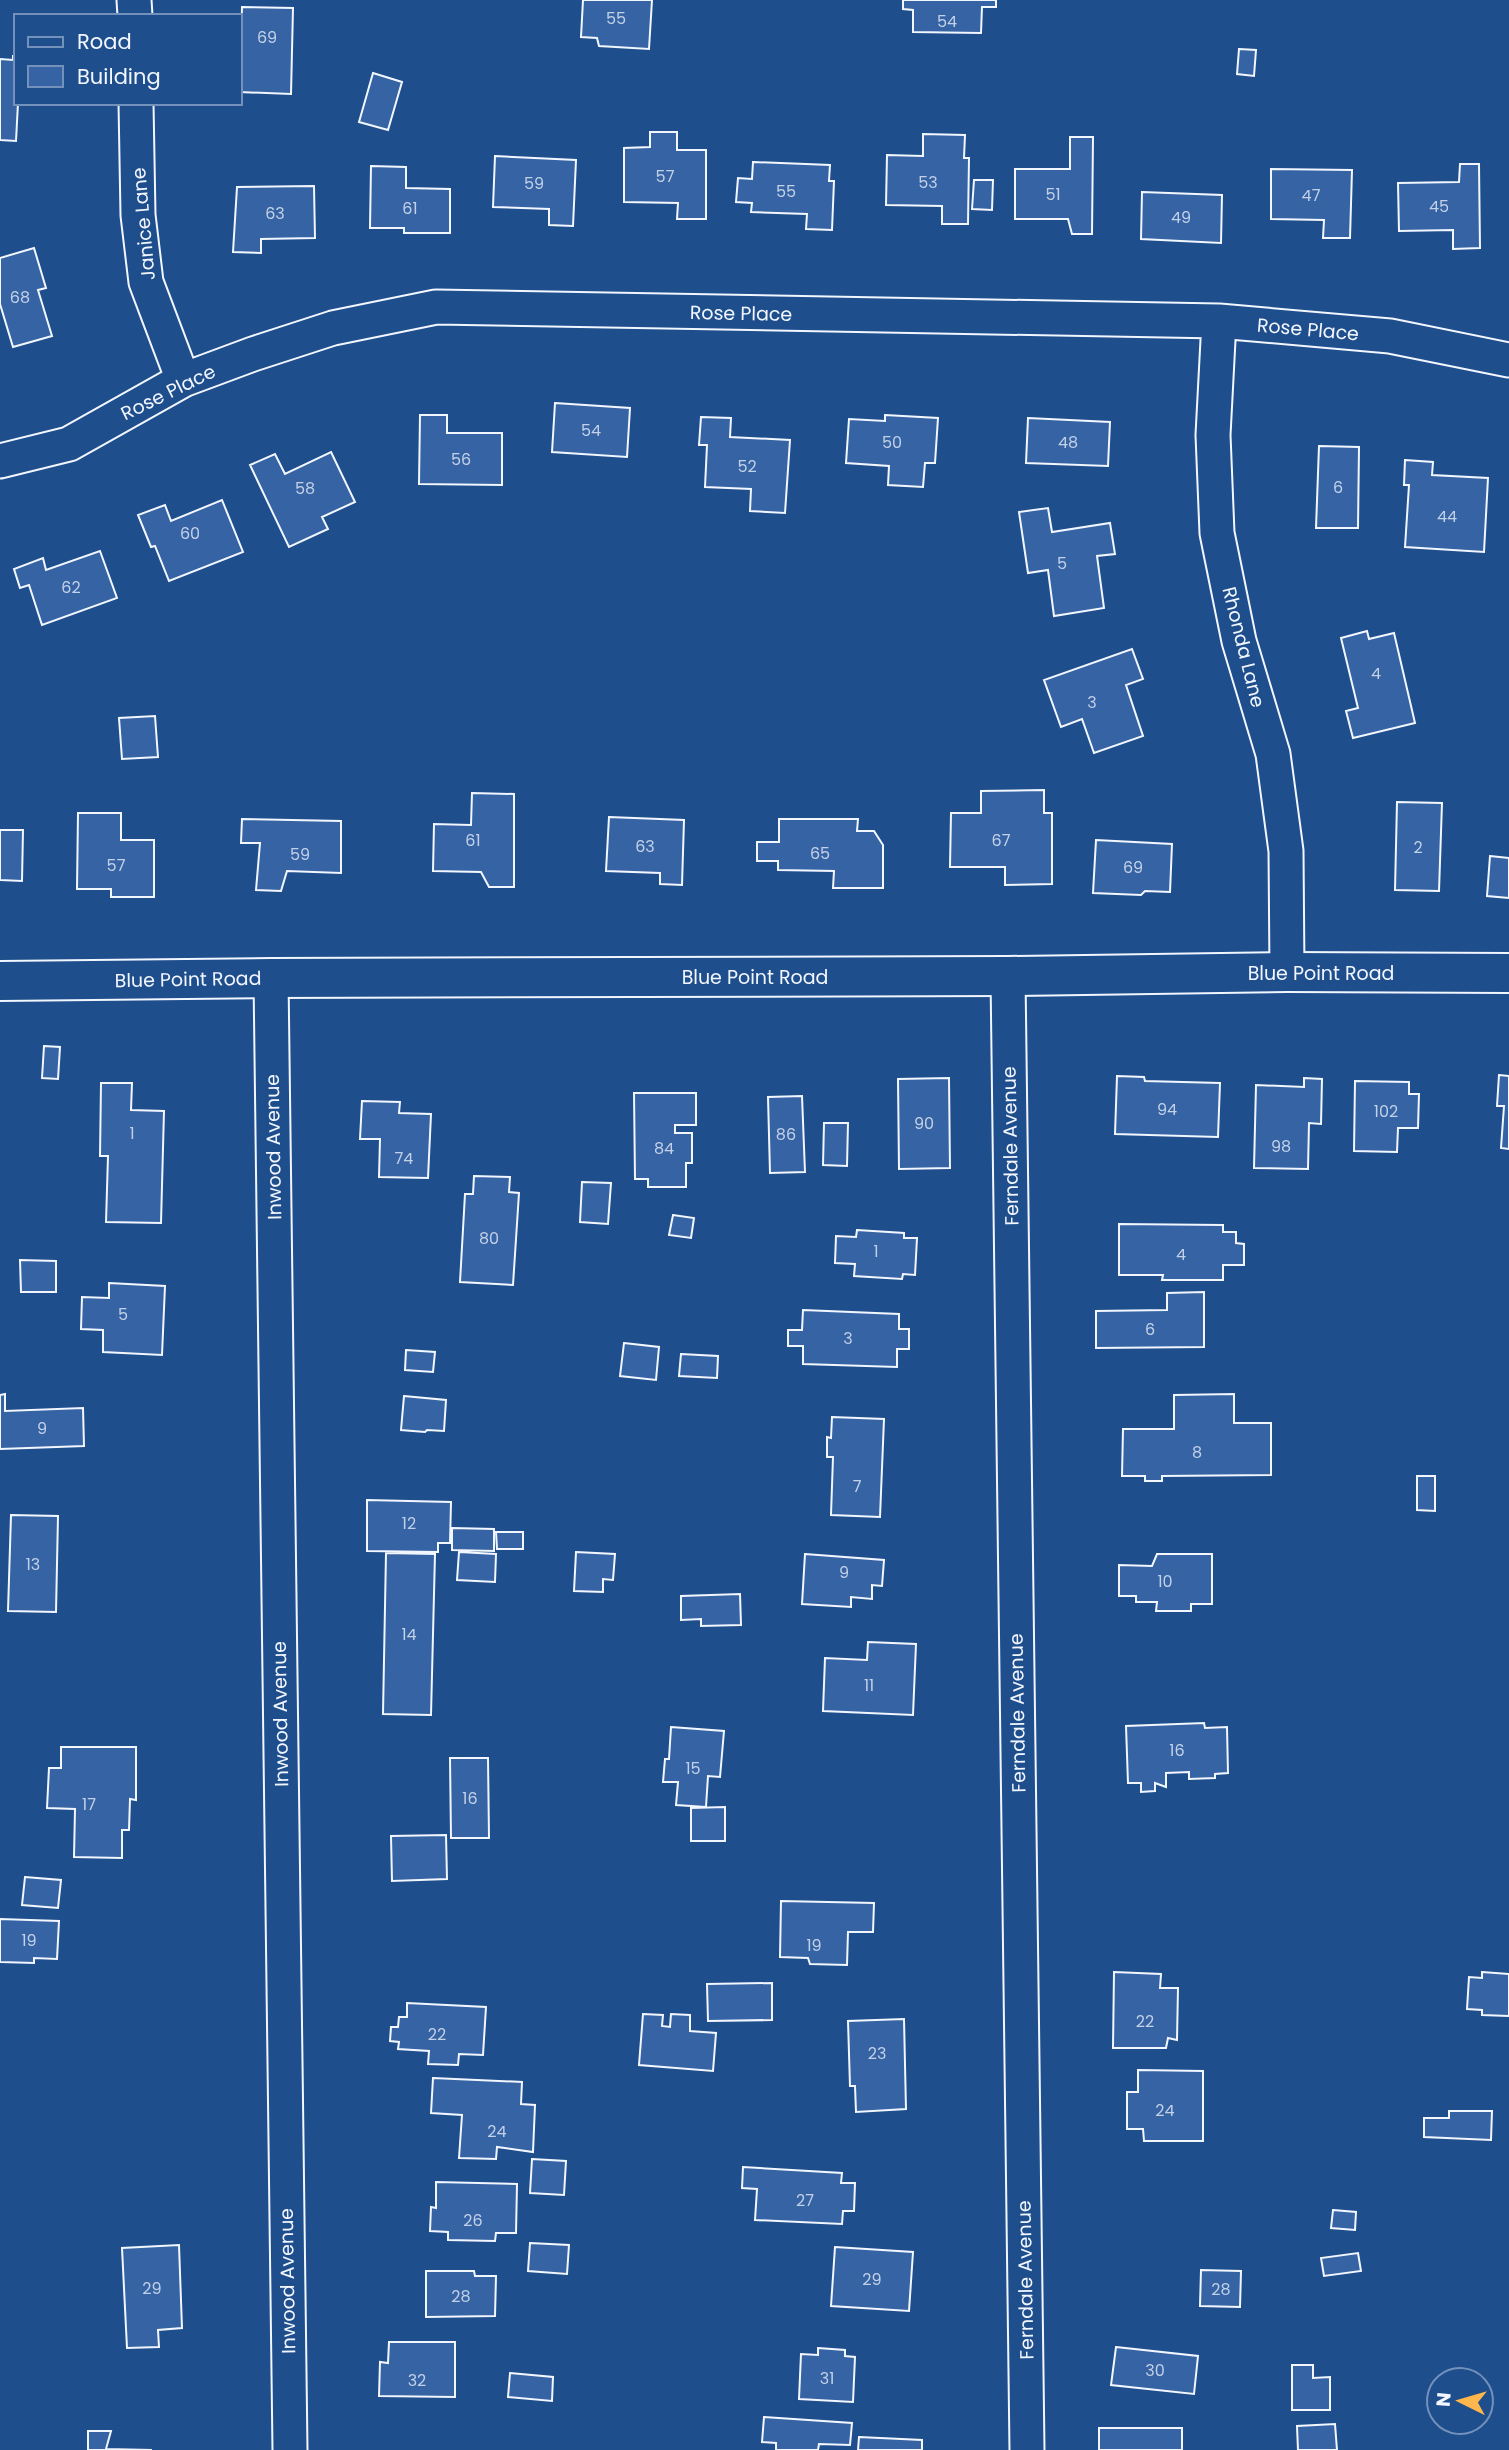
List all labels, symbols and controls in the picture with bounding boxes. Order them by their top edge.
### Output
house number: 55 [606,7,626,30]
house number: 54 [937,10,957,33]
legend [14,14,242,105]
house number: 69 [257,26,277,49]
text: Road [77,27,132,56]
text: Building [77,62,161,91]
house number: 57 [656,165,675,188]
street label: Janice Lane [125,166,162,281]
house number: 53 [918,171,938,194]
house number: 59 [524,172,544,195]
house number: 55 [776,180,796,203]
house number: 51 [1045,183,1061,206]
house number: 47 [1302,184,1321,207]
house number: 45 [1429,195,1449,218]
house number: 61 [402,197,418,220]
house number: 63 [265,202,285,225]
house number: 49 [1171,206,1191,229]
house number: 68 [10,286,30,309]
street label: Rose Place [690,299,792,328]
street label: Rose Place [1256,312,1360,347]
street label: Rose Place [116,358,220,427]
house number: 54 [581,419,601,442]
house number: 50 [882,431,902,454]
house number: 48 [1058,431,1078,454]
house number: 56 [451,448,471,471]
house number: 52 [737,455,757,478]
house number: 6 [1333,476,1343,499]
house number: 58 [295,477,315,500]
house number: 44 [1437,505,1457,528]
house number: 60 [180,522,200,545]
house number: 5 [1057,552,1067,575]
house number: 62 [61,576,81,599]
street label: Rhonda Lane [1215,584,1272,710]
house number: 4 [1371,662,1381,685]
house number: 3 [1087,691,1097,714]
house number: 61 [465,829,481,852]
house number: 67 [992,829,1011,852]
house number: 63 [635,835,655,858]
house number: 2 [1413,836,1423,859]
house number: 65 [810,842,830,865]
house number: 59 [290,843,310,866]
house number: 57 [107,854,126,877]
house number: 69 [1123,856,1143,879]
street label: Blue Point Road [1248,960,1394,987]
street label: Blue Point Road [682,964,828,991]
street label: Blue Point Road [114,965,262,994]
street label: Ferndale Avenue [996,1066,1025,1226]
street label: Inwood Avenue [259,1074,288,1220]
house number: 94 [1157,1098,1177,1121]
house number: 102 [1374,1100,1398,1123]
house number: 90 [914,1112,934,1135]
house number: 1 [129,1122,135,1145]
house number: 86 [776,1123,796,1146]
house number: 98 [1271,1135,1291,1158]
house number: 84 [654,1137,674,1160]
house number: 74 [395,1147,413,1170]
house number: 80 [479,1227,499,1250]
house number: 1 [873,1240,879,1263]
house number: 4 [1176,1243,1186,1266]
house number: 5 [118,1303,128,1326]
house number: 6 [1145,1318,1155,1341]
house number: 3 [843,1327,853,1350]
house number: 9 [37,1417,47,1440]
house number: 8 [1192,1441,1202,1464]
house number: 7 [853,1475,862,1498]
house number: 12 [402,1512,416,1535]
house number: 13 [26,1553,40,1576]
house number: 9 [839,1561,849,1584]
house number: 10 [1157,1570,1173,1593]
house number: 14 [401,1623,417,1646]
street label: Ferndale Avenue [1003,1633,1032,1793]
street label: Inwood Avenue [266,1641,295,1787]
house number: 11 [864,1674,874,1697]
house number: 16 [1169,1739,1185,1762]
house number: 15 [685,1757,701,1780]
house number: 16 [462,1787,478,1810]
house number: 17 [82,1793,96,1816]
house number: 19 [21,1929,37,1952]
house number: 19 [806,1934,822,1957]
house number: 22 [1136,2010,1154,2033]
house number: 22 [428,2023,446,2046]
house number: 23 [868,2042,886,2065]
house number: 24 [1155,2099,1175,2122]
house number: 24 [487,2120,507,2143]
house number: 27 [796,2189,814,2212]
street label: Ferndale Avenue [1011,2200,1040,2360]
street label: Inwood Avenue [273,2208,302,2354]
house number: 26 [463,2209,483,2232]
house number: 29 [862,2268,882,2291]
house number: 29 [142,2277,162,2300]
house number: 28 [1211,2278,1231,2301]
house number: 28 [451,2285,471,2308]
house number: 30 [1145,2359,1165,2382]
north arrow [1425,2366,1495,2436]
house number: 31 [820,2367,834,2390]
house number: 32 [408,2369,426,2392]
text: N [1429,2391,1458,2408]

